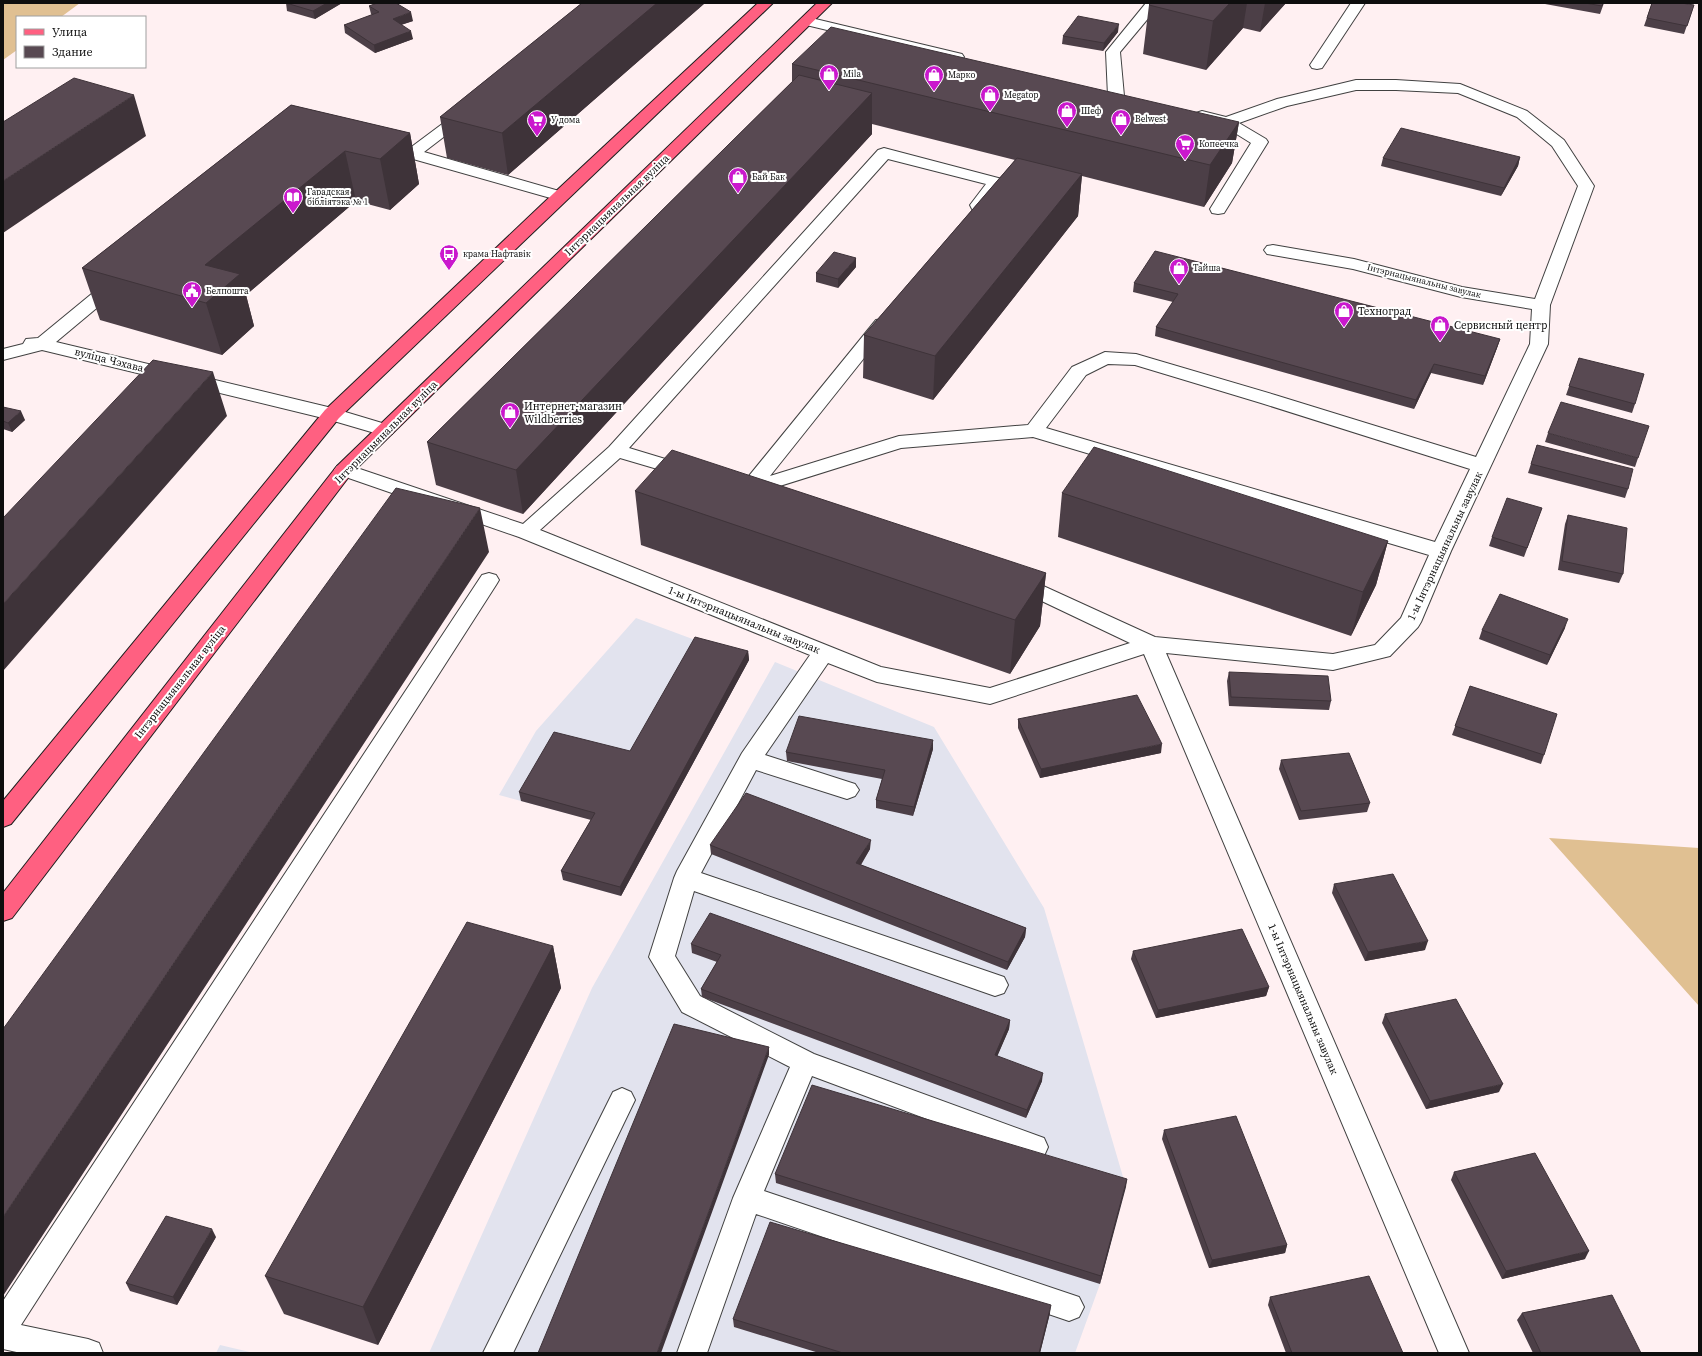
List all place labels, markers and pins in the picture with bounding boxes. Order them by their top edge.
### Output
shop icon: Mila [818,63,840,91]
shop icon: Марко [923,64,945,92]
place label: Mila [843,68,861,80]
place label: Марко [948,69,975,81]
shop icon: Megatop [979,84,1001,112]
place label: Megatop [1004,89,1039,101]
shop icon: Шеф [1056,100,1078,128]
place label: Шеф [1081,105,1102,117]
shop icon: Belwest [1110,108,1132,136]
supermarket icon: У дома [526,109,548,137]
place label: Belwest [1135,113,1166,125]
place label: У дома [551,114,580,126]
supermarket icon: Копеечка [1174,133,1196,161]
place label: Копеечка [1199,138,1239,150]
shop icon: Бай Бак [727,166,749,194]
place label: Бай Бак [752,171,785,183]
library icon: Гарадская бібліятэка № 1 [282,186,304,214]
place label: Гарадская бібліятэка № 1 [307,186,368,208]
bus stop icon: крама Нафтавік [438,243,460,271]
place label: крама Нафтавік [463,248,531,260]
shop icon: Тайша [1168,257,1190,285]
place label: Тайша [1193,262,1221,274]
public building icon: Белпошта [181,280,203,308]
place label: Белпошта [206,285,249,297]
shop icon: Техноград [1333,300,1355,328]
place label: Техноград [1358,304,1411,319]
shop icon: Сервисный центр [1429,314,1451,342]
place label: Сервисный центр [1454,318,1547,333]
place label: Интернет-магазин Wildberries [524,399,622,427]
shop icon: Интернет-магазин Wildberries [499,401,521,429]

